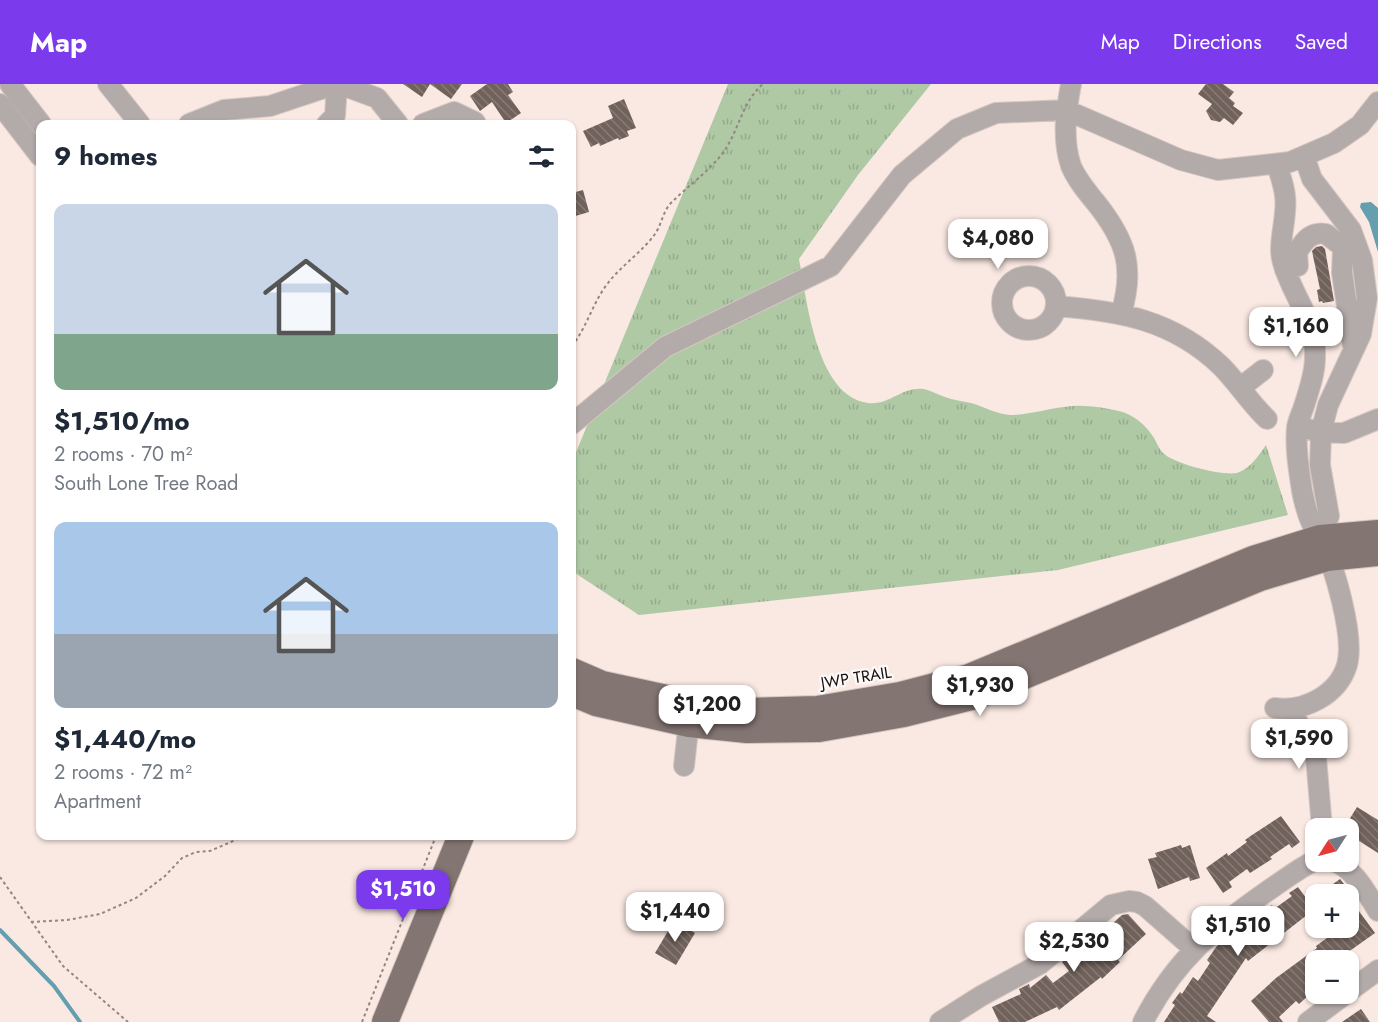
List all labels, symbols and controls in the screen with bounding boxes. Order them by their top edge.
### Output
text: Map [30,22,87,63]
text: Map [1101,27,1140,57]
text: Directions [1173,27,1262,57]
text: Saved [1295,27,1348,57]
text: 9 homes [54,137,157,175]
icon: filters [525,140,558,173]
pin: $4,080 [949,219,1047,270]
text: $4,080 [962,224,1034,253]
icon: home [252,243,360,351]
pin: $1,160 [1247,307,1345,358]
text: $1,160 [1263,312,1329,341]
text: $1,510/mo [54,402,190,440]
text: 2 rooms · 70 m² [54,440,192,469]
text: South Lone Tree Road [54,469,238,498]
icon: home [252,561,360,669]
street label: JWP TRAIL [817,660,894,695]
pin: $1,930 [931,666,1029,717]
text: $1,930 [946,671,1014,700]
pin: $1,200 [658,685,756,736]
text: $1,200 [673,690,741,719]
pin: $1,590 [1250,719,1348,770]
text: $1,440/mo [54,720,196,758]
text: $1,590 [1265,724,1333,753]
text: 2 rooms · 72 m² [54,758,192,787]
text: Apartment [54,787,141,816]
north arrow [1305,818,1359,872]
map controls [1305,818,1359,1004]
pin: $1,510 [354,870,452,921]
text: $1,510 [370,875,436,904]
button: + [1305,884,1359,938]
pin: $1,440 [626,892,724,943]
text: $1,440 [640,897,710,926]
pin: $1,510 [1189,906,1287,957]
text: $1,510 [1205,911,1271,940]
pin: $2,530 [1025,922,1123,973]
text: $2,530 [1039,927,1109,956]
button: − [1305,950,1359,1004]

